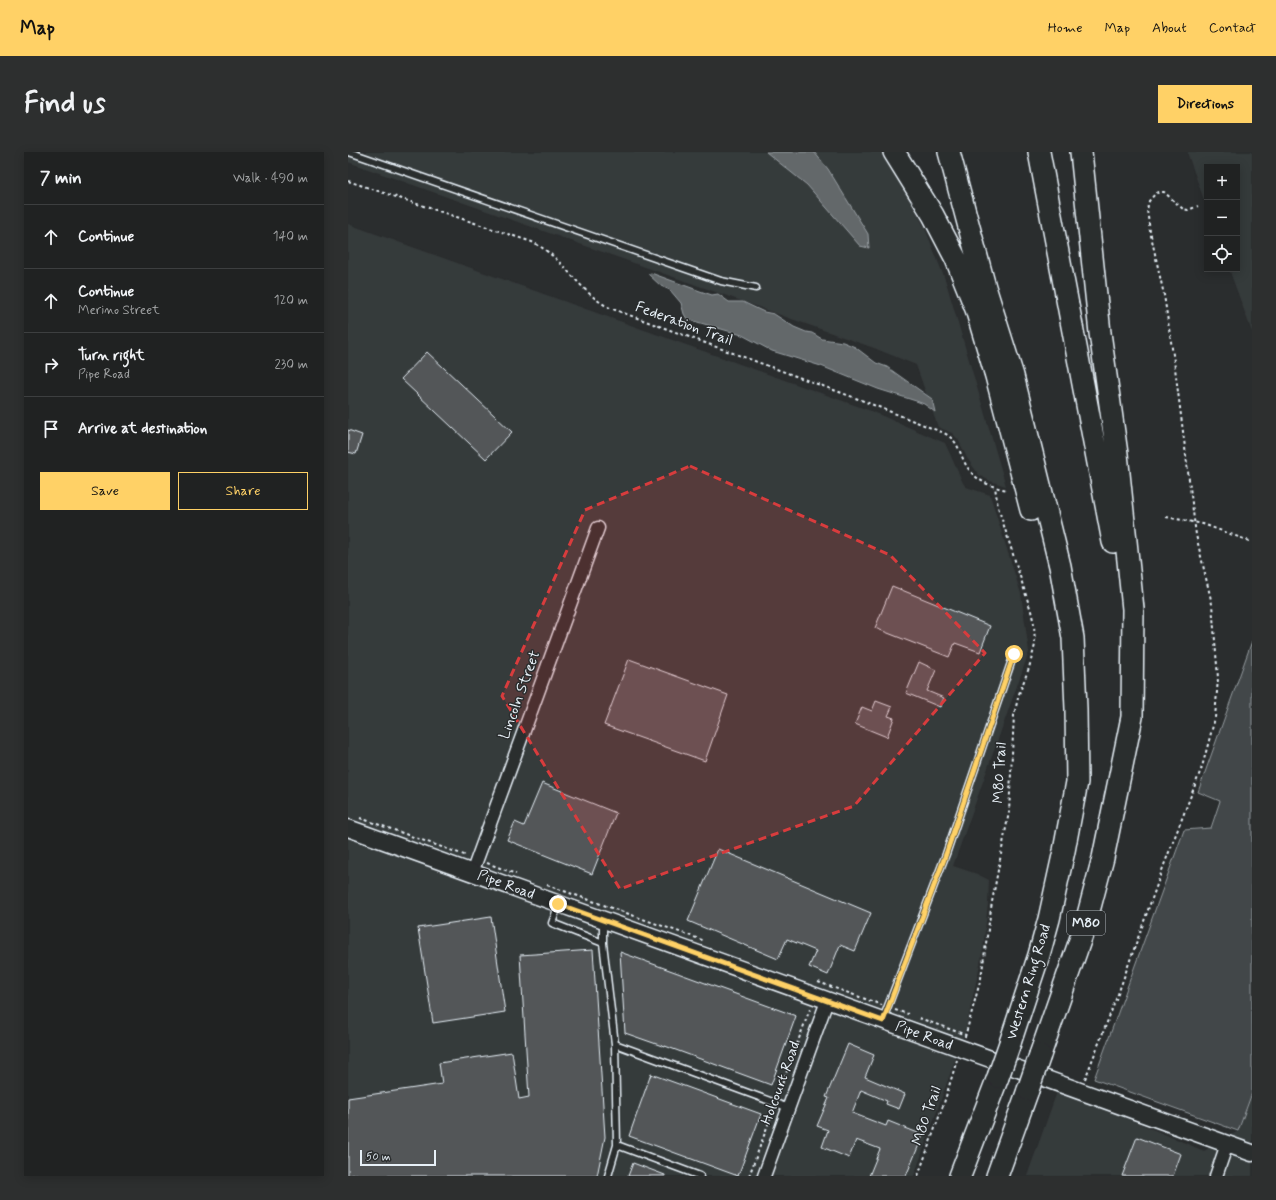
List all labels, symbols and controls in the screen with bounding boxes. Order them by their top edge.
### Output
text: Map [20,16,55,41]
text: Home [1048,19,1082,37]
text: Map [1104,19,1130,37]
text: About [1152,19,1187,37]
text: Contact [1209,19,1256,37]
button: Directions [1158,85,1252,123]
text: Find us [24,86,105,123]
map controls [1204,164,1240,272]
button: + [1204,164,1240,200]
text: 7 min [40,167,82,189]
text: Walk · 490 m [233,170,308,187]
button: − [1204,200,1240,236]
icon: ahead [40,226,62,248]
text: Continue [78,227,134,247]
text: 140 m [273,228,308,245]
button: locate [1204,236,1240,272]
text: Continue [78,282,134,302]
icon: ahead [40,290,62,312]
text: 120 m [274,292,308,309]
street label: Federation Trail [632,297,736,351]
text: Merino Street [78,302,160,319]
text: Turn right [78,346,145,366]
icon: right [40,354,62,376]
text: 230 m [274,356,308,373]
text: Pipe Road [78,366,130,383]
icon: arrive [40,418,62,440]
text: Arrive at destination [78,419,207,439]
button: Save [40,472,170,510]
button: Share [178,472,308,510]
route start [1005,645,1023,663]
street label: Lincoln Street [495,648,545,742]
street label: M80 Trail [988,742,1012,804]
street label: Pipe Road [474,865,538,905]
route end [549,895,567,913]
road number: M80 [1067,911,1105,935]
street label: Western Ring Road [1002,922,1057,1042]
street label: Pipe Road [892,1016,956,1056]
street label: Holcourt Road [757,1038,805,1128]
street label: M80 Trail [908,1084,946,1148]
scale bar [360,1148,436,1167]
text: 50 m [366,1150,391,1164]

